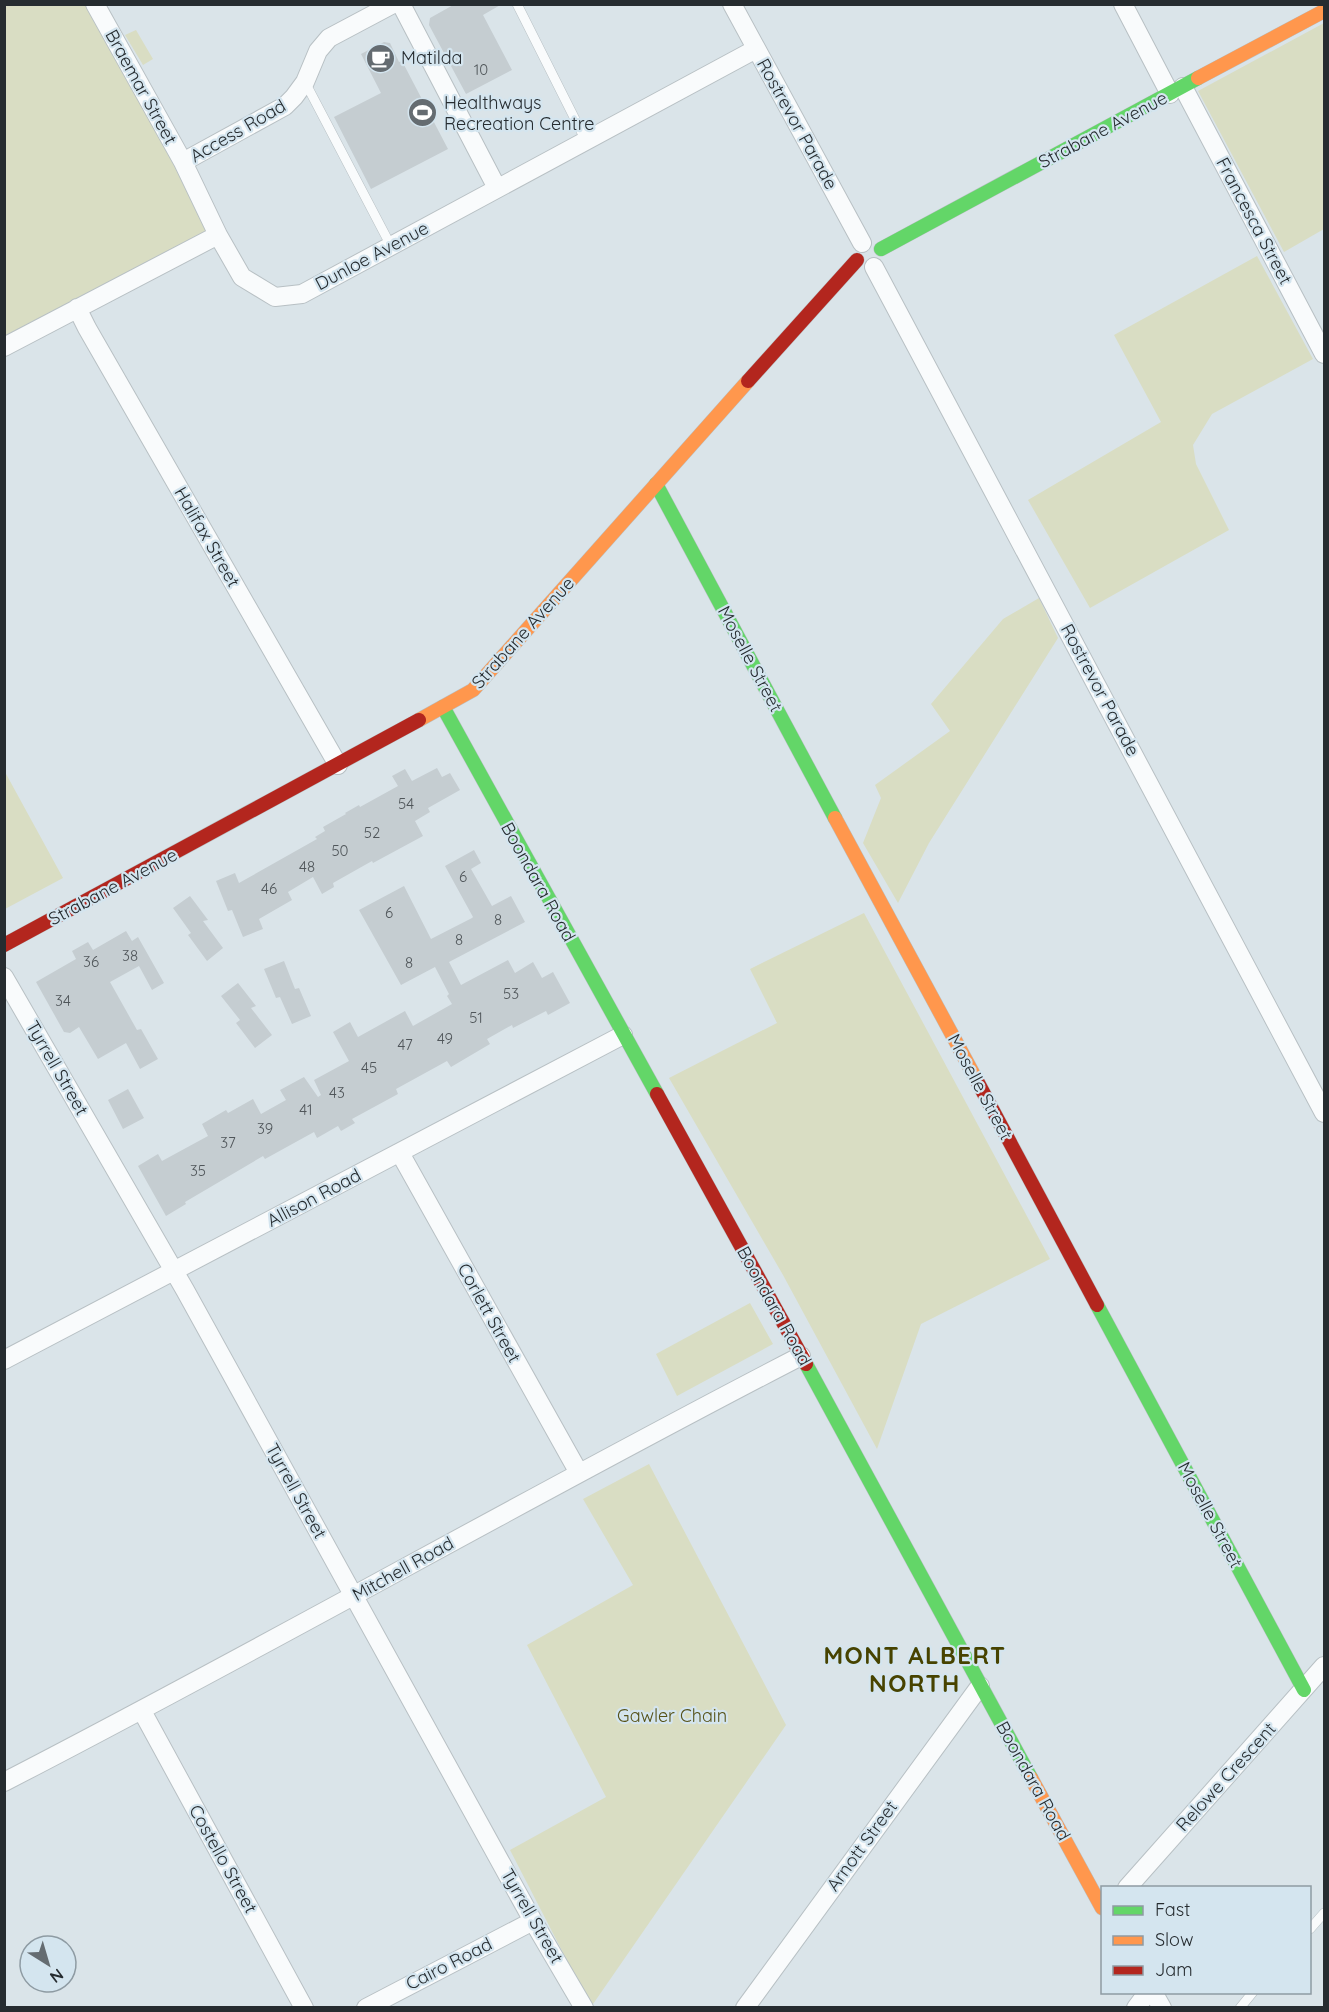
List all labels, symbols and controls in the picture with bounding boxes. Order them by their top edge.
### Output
street label: Braemar Street [100,25,182,148]
cafe icon: Matilda [364,42,396,74]
place label: Matilda [401,46,463,69]
street label: Rostrevor Parade [752,54,843,193]
house number: 10 [474,60,488,79]
street label: Strabane Avenue [1034,86,1171,173]
place label: Healthways Recreation Centre [444,91,594,135]
street label: Access Road [186,94,290,167]
sports icon: Healthways Recreation Centre [407,97,439,129]
street label: Francesca Street [1211,153,1298,288]
street label: Dunloe Avenue [311,216,432,295]
street label: Halifax Street [169,482,245,591]
street label: Strabane Avenue [466,572,579,693]
street label: Moselle Street [713,602,788,716]
street label: Rostrevor Parade [1056,620,1145,760]
house number: 54 [398,794,414,813]
street label: Boondara Road [496,818,581,945]
house number: 52 [364,823,380,842]
house number: 50 [331,841,349,860]
street label: Strabane Avenue [44,843,181,930]
house number: 48 [299,857,315,876]
house number: 6 [459,867,467,886]
house number: 46 [261,879,277,898]
house number: 6 [385,903,393,922]
house number: 8 [494,910,502,929]
house number: 8 [455,930,463,949]
house number: 38 [122,946,138,965]
house number: 36 [83,952,99,971]
house number: 8 [405,953,413,972]
house number: 53 [503,984,519,1003]
house number: 34 [55,991,71,1010]
house number: 51 [469,1008,483,1027]
street label: Tyrrell Street [21,1016,94,1119]
house number: 49 [437,1029,453,1048]
street label: Moselle Street [943,1030,1018,1144]
house number: 47 [397,1035,413,1054]
house number: 45 [361,1058,377,1077]
house number: 43 [329,1083,345,1102]
house number: 41 [299,1100,313,1119]
house number: 39 [257,1119,273,1138]
house number: 37 [220,1133,236,1152]
house number: 35 [190,1161,206,1180]
street label: Allison Road [263,1163,365,1232]
street label: Boondara Road [732,1242,817,1369]
street label: Corlett Street [453,1259,526,1366]
street label: Tyrrell Street [261,1439,332,1542]
street label: Moselle Street [1173,1458,1248,1572]
street label: Mitchell Road [348,1531,457,1606]
district label: MONT ALBERT NORTH [823,1640,1007,1698]
park label: Gawler Chain [617,1704,727,1727]
street label: Boondara Road [991,1717,1076,1844]
street label: Relowe Crescent [1171,1718,1281,1836]
street label: Arnott Street [821,1796,902,1895]
street label: Costello Street [184,1801,263,1917]
street label: Tyrrell Street [496,1864,569,1967]
legend [1101,1886,1311,1994]
text: Fast [1155,1898,1190,1921]
text: Slow [1155,1928,1193,1951]
street label: Cairo Road [402,1932,496,1995]
north arrow [18,1934,78,1994]
text: Jam [1155,1958,1193,1981]
text: N [46,1964,68,1988]

